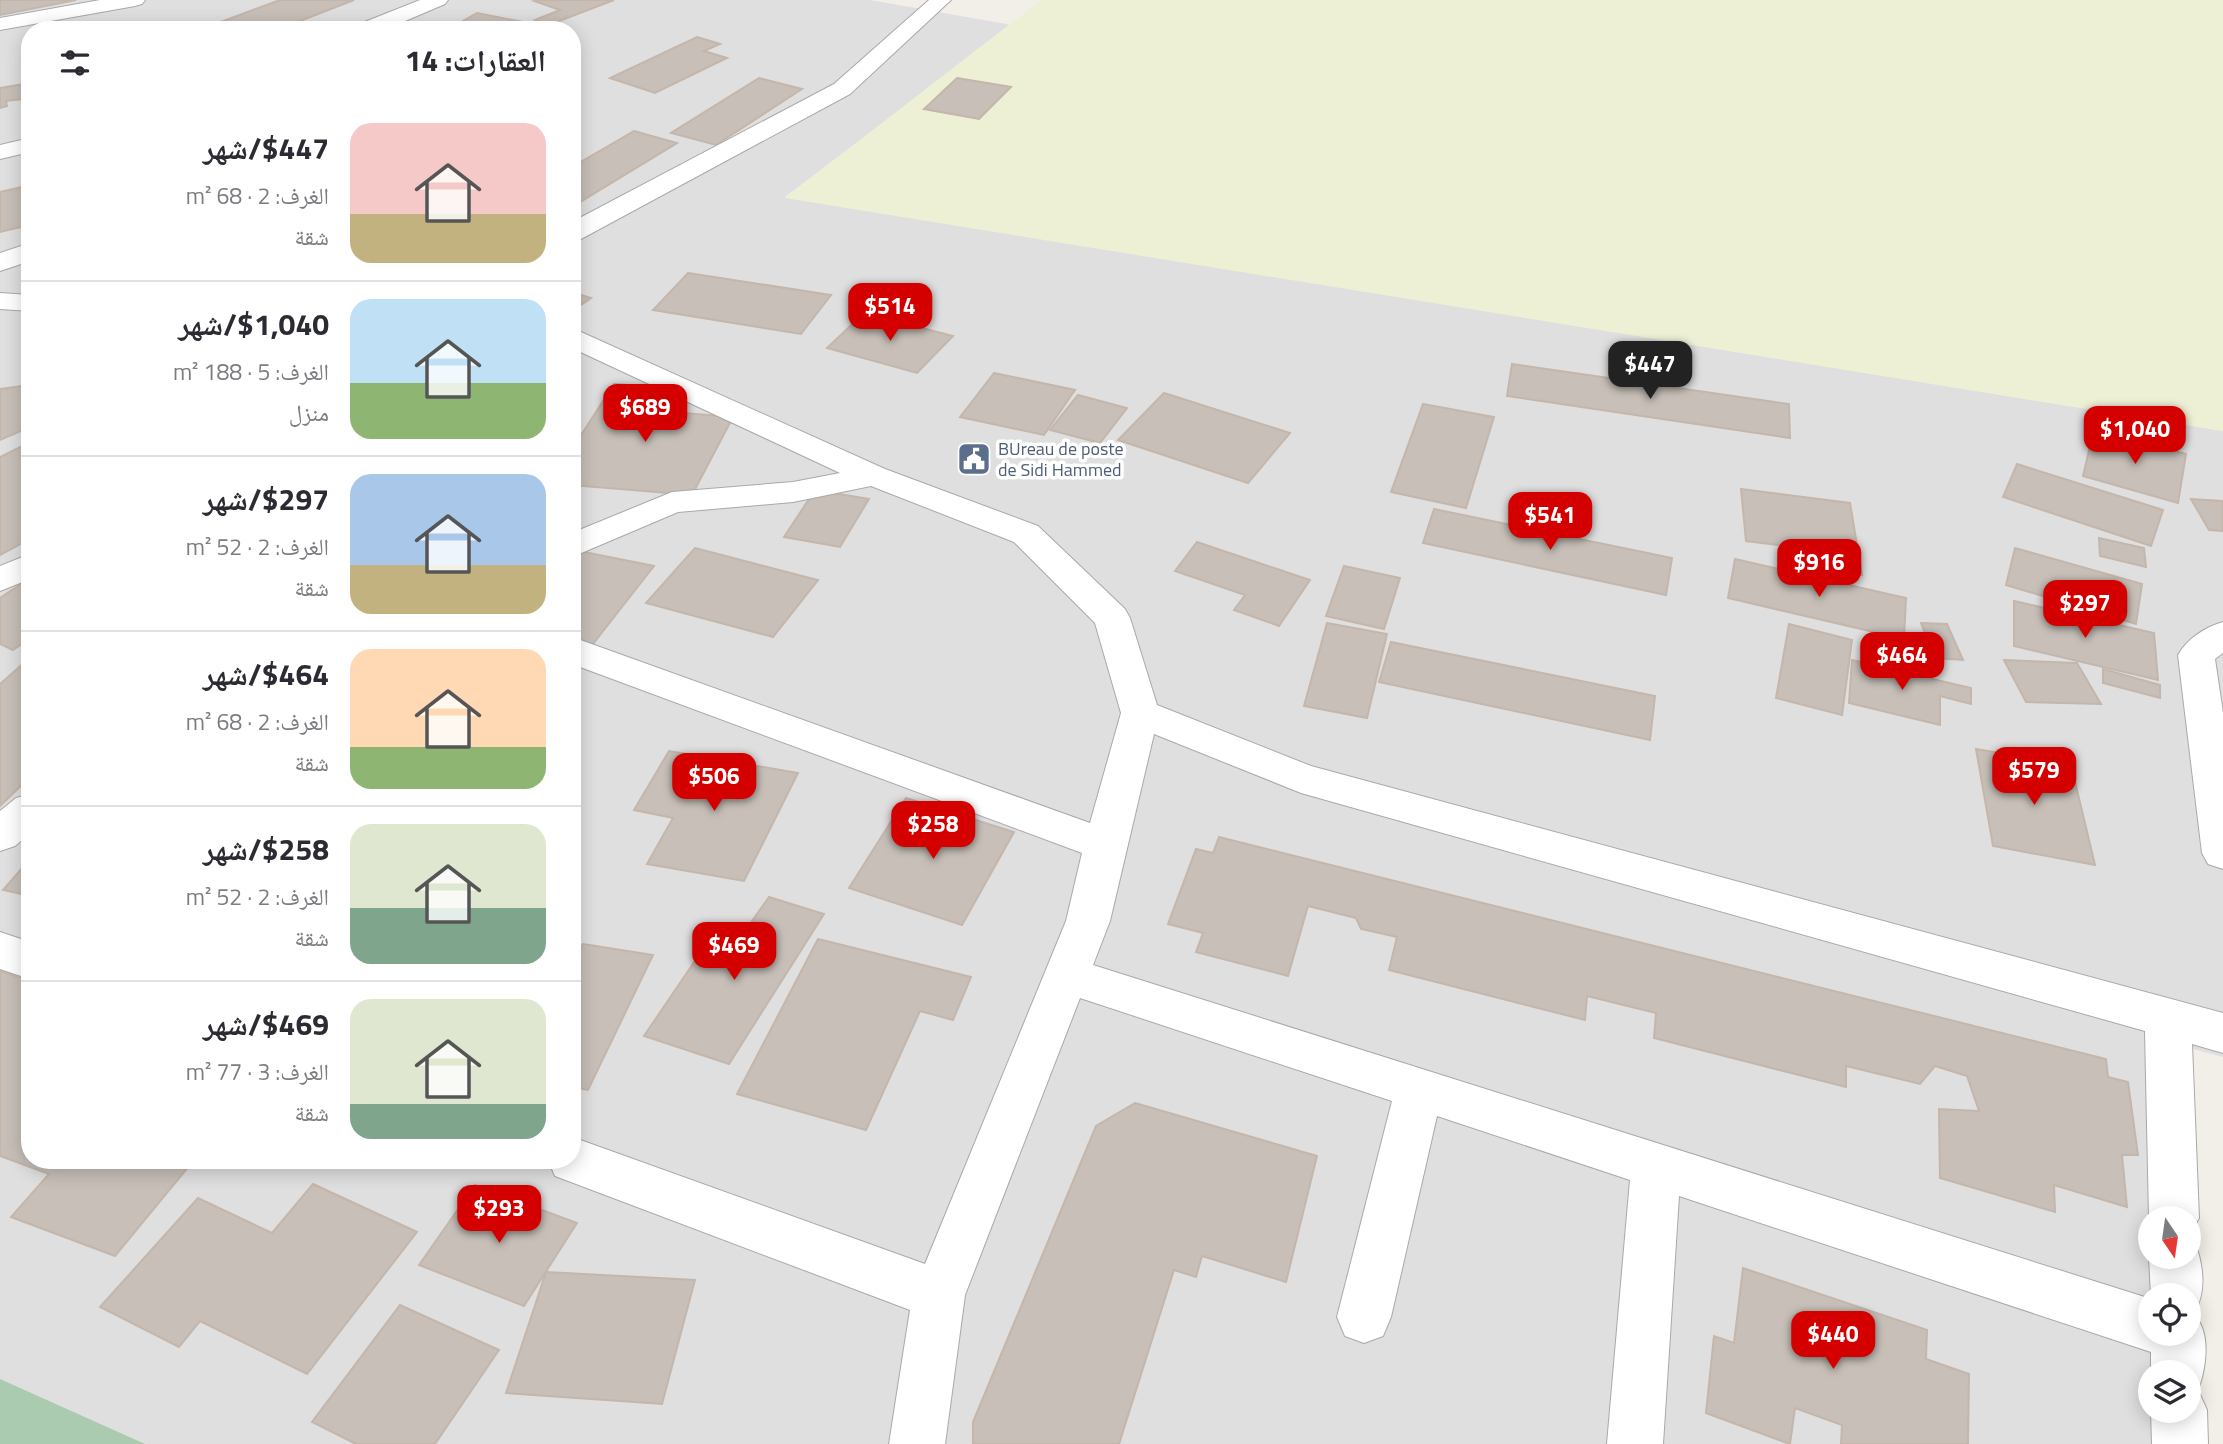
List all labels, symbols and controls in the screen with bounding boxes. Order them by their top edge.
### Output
text: العقارات: 14 [405,37,546,83]
icon: filters [56,44,94,82]
text: $447/شهر [203,125,329,171]
icon: home [406,151,490,235]
text: الغرف: 2 · 68 m² [186,178,329,213]
text: شقة [295,219,329,254]
pin: $514 [849,284,931,343]
text: $514 [864,288,916,323]
text: $1,040/شهر [178,301,329,347]
icon: home [406,327,490,411]
pin: $447 [1609,342,1691,401]
text: $447 [1624,346,1676,381]
text: الغرف: 5 · 188 m² [173,354,329,389]
pin: $689 [604,384,686,444]
text: $689 [619,389,671,424]
text: منزل [289,395,329,430]
pin: $1,040 [2078,406,2192,466]
text: $1,040 [2100,411,2170,446]
place label: BUreau de poste de Sidi Hammed [998,435,1124,483]
public building icon: BUreau de poste de Sidi Hammed [955,440,993,478]
text: $297/شهر [203,476,329,522]
pin: $541 [1509,492,1591,552]
text: $541 [1524,497,1576,532]
icon: home [406,502,490,586]
text: الغرف: 2 · 52 m² [186,529,329,564]
pin: $916 [1778,540,1860,599]
text: $916 [1793,544,1845,579]
text: شقة [295,570,329,605]
pin: $297 [2044,580,2126,640]
text: $297 [2059,585,2111,620]
pin: $464 [1861,632,1943,692]
text: $464 [1876,637,1928,672]
text: $464/شهر [203,651,329,697]
icon: home [406,677,490,761]
text: الغرف: 2 · 68 m² [186,704,329,739]
text: شقة [295,745,329,780]
pin: $579 [1993,748,2075,807]
text: $579 [2008,752,2060,787]
pin: $506 [673,754,755,813]
text: $506 [688,758,740,793]
pin: $258 [892,802,974,861]
text: $258 [907,806,959,841]
text: $258/شهر [203,826,329,872]
icon: home [406,852,490,936]
text: الغرف: 2 · 52 m² [186,879,329,914]
text: شقة [295,920,329,955]
pin: $469 [693,922,775,982]
text: $469 [708,927,760,962]
text: $469/شهر [203,1001,329,1047]
icon: home [406,1027,490,1111]
text: الغرف: 3 · 77 m² [186,1054,329,1089]
text: شقة [295,1095,329,1130]
pin: $293 [458,1186,540,1245]
text: $293 [473,1190,525,1225]
north arrow [2138,1206,2202,1269]
map controls [2138,1206,2201,1423]
button: locate [2138,1283,2201,1346]
pin: $440 [1792,1312,1874,1371]
text: $440 [1807,1316,1859,1351]
button: layers [2138,1360,2201,1423]

